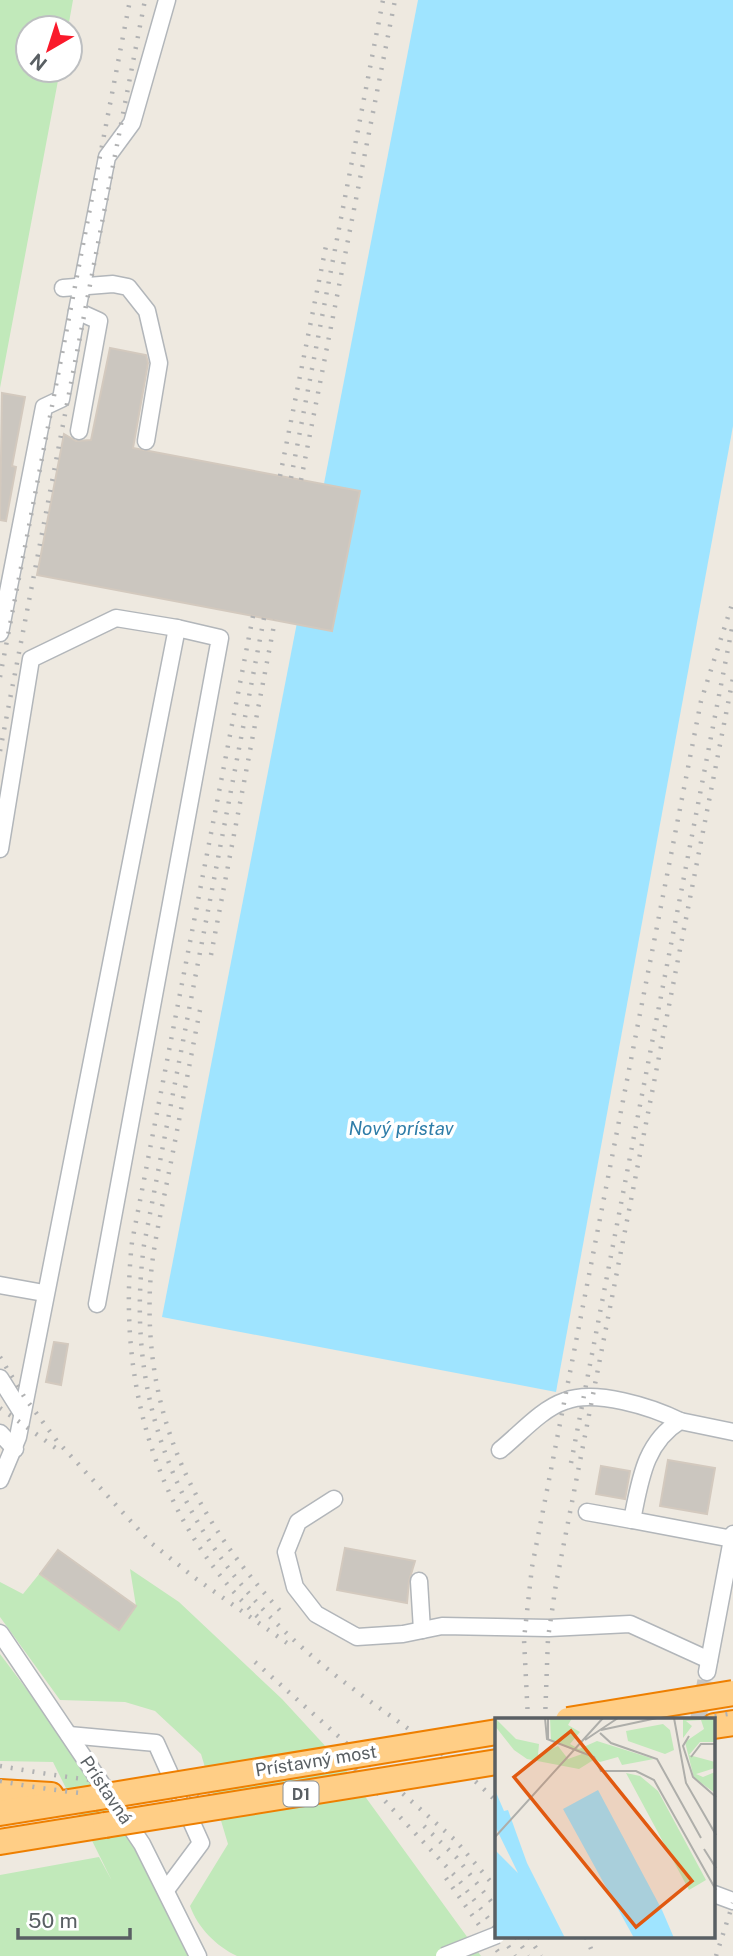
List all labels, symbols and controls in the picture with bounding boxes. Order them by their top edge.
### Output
north arrow [14,14,84,84]
text: N [26,49,51,75]
water label: Nový prístav [348,1117,454,1139]
inset map [495,1718,716,1938]
street label: Prístavný most [254,1741,378,1781]
street label: Prístavná [76,1752,137,1828]
road number: D1 [284,1782,318,1806]
scale bar [18,1896,130,1940]
text: 50 m [28,1908,78,1933]

